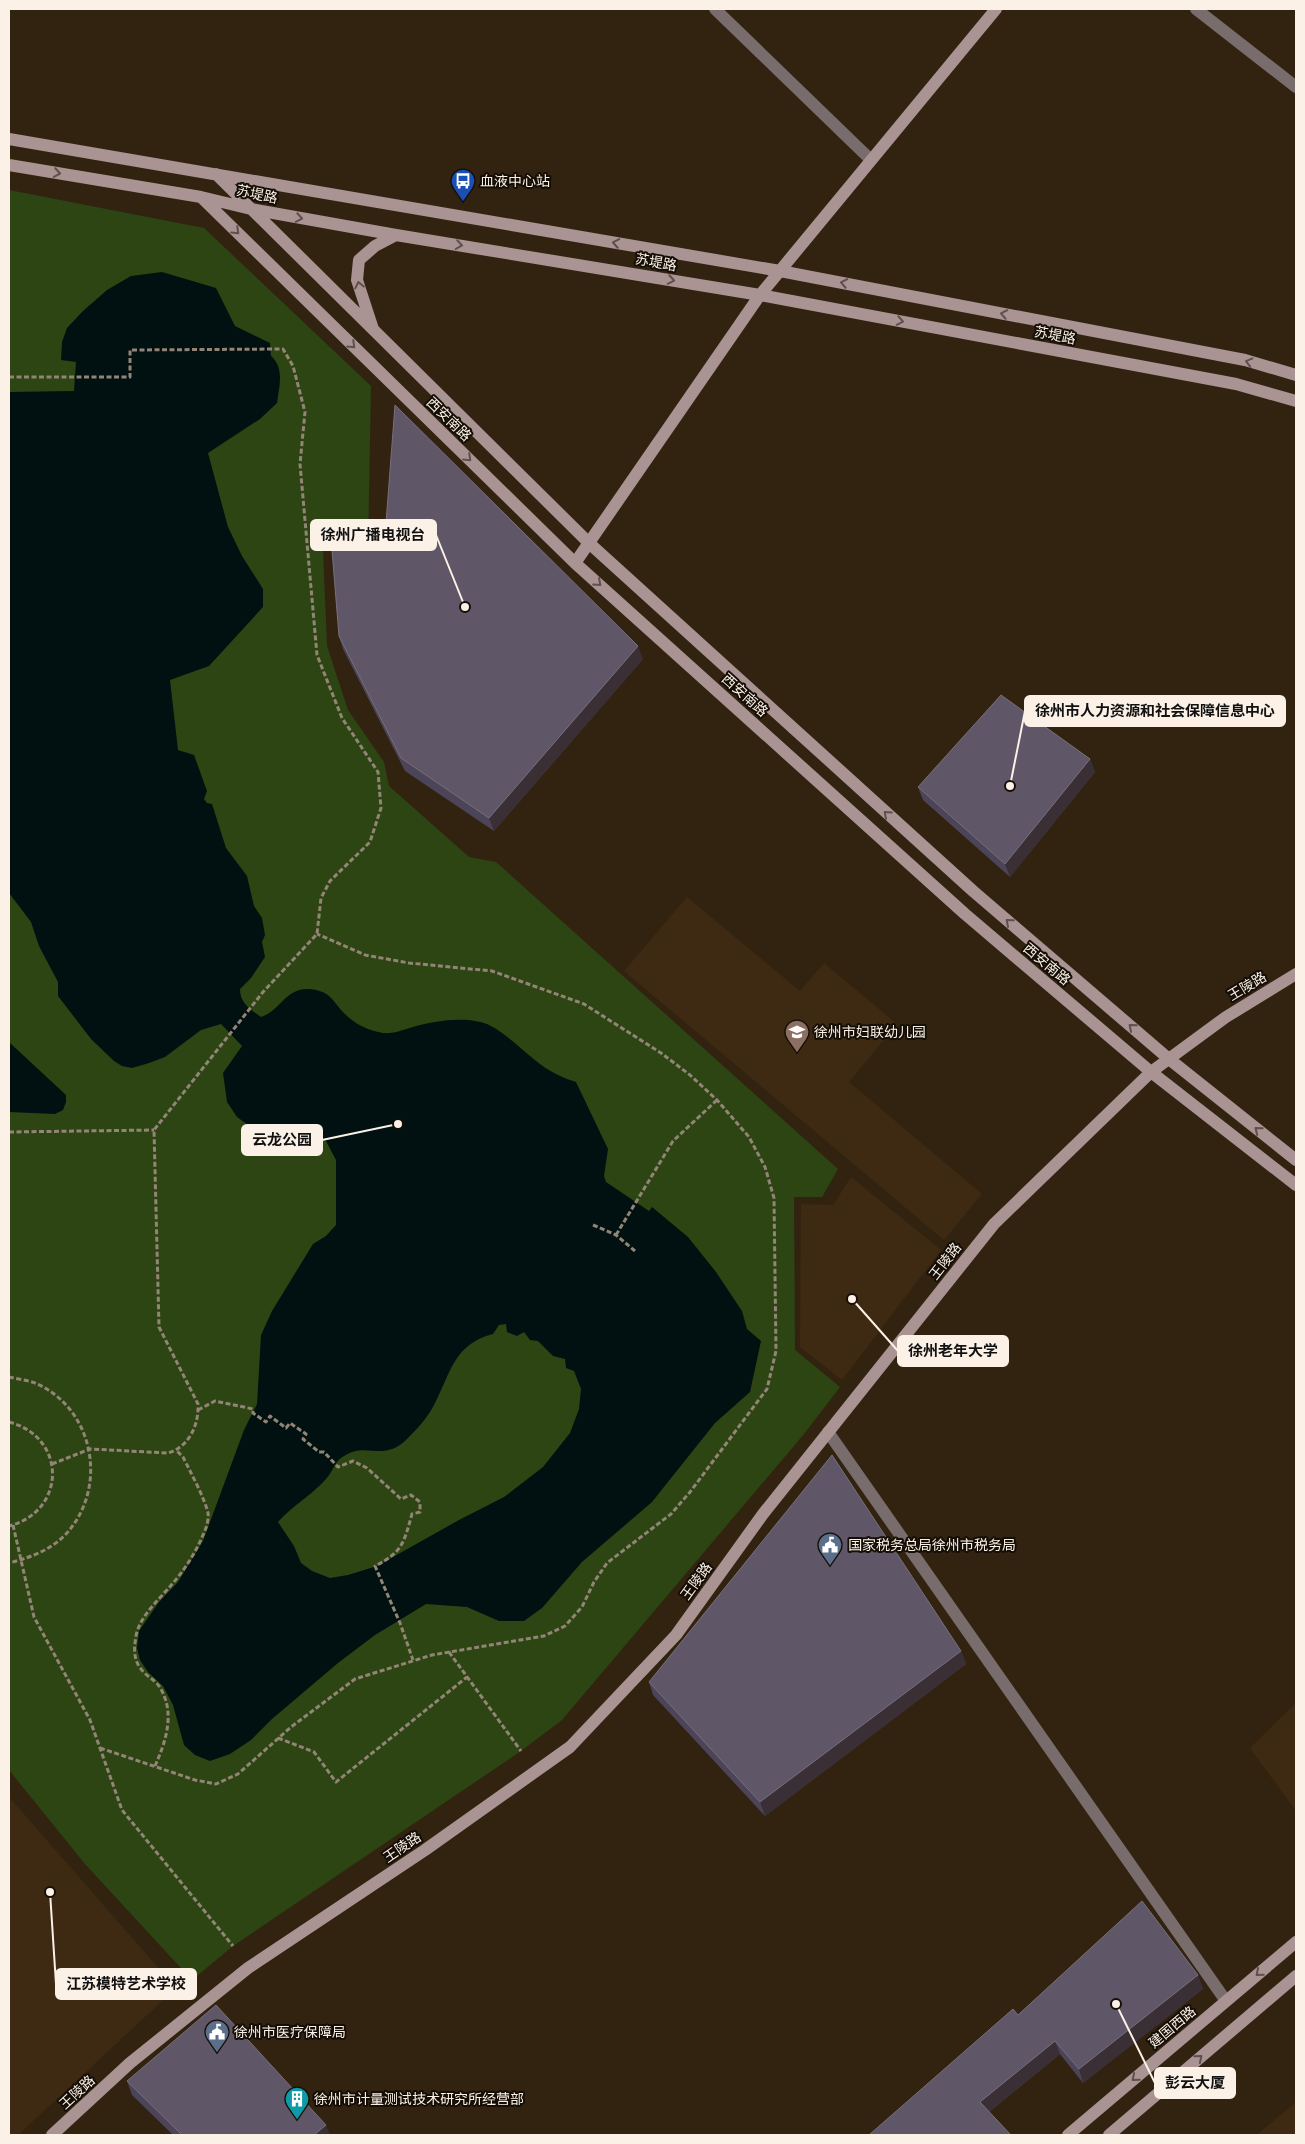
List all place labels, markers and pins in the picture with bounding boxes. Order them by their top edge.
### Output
bus stop icon: 血液中心站 [450,168,476,202]
place label: 血液中心站 [480,171,550,190]
callout: 徐州广播电视台 [311,520,436,550]
callout: 徐州市人力资源和社会保障信息中心 [1025,696,1285,726]
school or university icon: 徐州市妇联幼儿园 [784,1019,810,1053]
place label: 徐州市妇联幼儿园 [814,1022,926,1041]
callout: 云龙公园 [242,1125,322,1155]
callout: 徐州老年大学 [898,1336,1008,1366]
public building icon: 国家税务总局徐州市税务局 [817,1532,843,1566]
place label: 国家税务总局徐州市税务局 [848,1535,1016,1554]
callout: 江苏模特艺术学校 [56,1969,196,1999]
public building icon: 徐州市医疗保障局 [204,2019,230,2053]
place label: 徐州市医疗保障局 [234,2022,346,2041]
callout: 彭云大厦 [1155,2068,1235,2098]
building icon: 徐州市计量测试技术研究所经营部 [284,2086,310,2120]
place label: 徐州市计量测试技术研究所经营部 [314,2089,524,2108]

